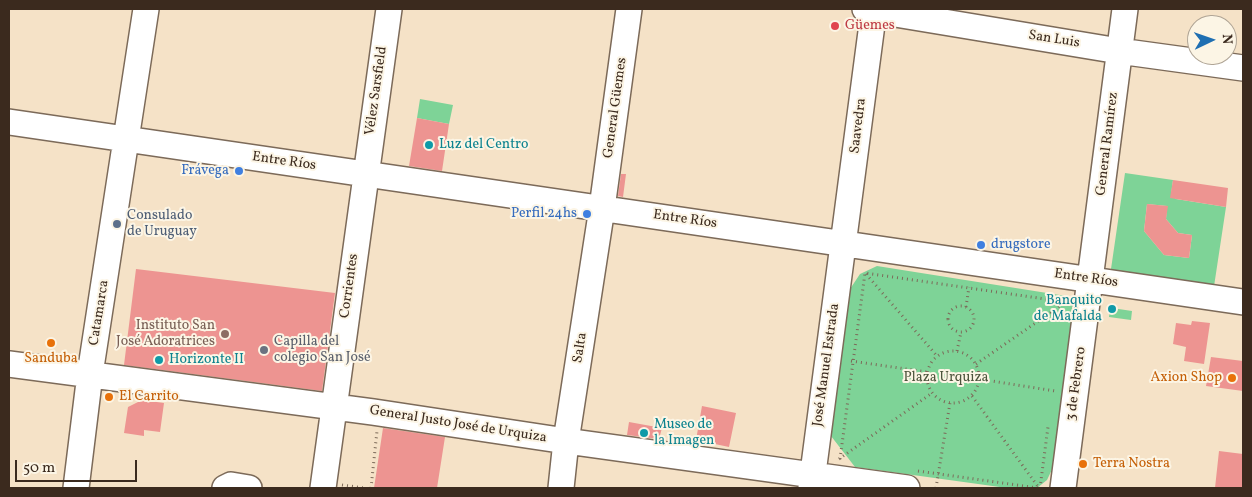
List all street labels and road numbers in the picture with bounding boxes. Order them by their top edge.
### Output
street label: San Luis [1027,28,1081,52]
street label: Vélez Sarsfield [362,45,392,137]
street label: General Güemes [601,57,631,159]
street label: General Ramírez [1093,91,1123,197]
street label: Saavedra [847,97,871,155]
street label: Entre Ríos [251,149,317,175]
street label: Entre Ríos [652,207,718,233]
street label: Corrientes [337,253,363,319]
street label: Entre Ríos [1053,266,1119,292]
street label: Catamarca [87,279,113,347]
street label: José Manuel Estrada [810,302,844,428]
street label: Salta [570,331,592,365]
street label: 3 de Febrero [1063,346,1091,422]
street label: General Justo José de Urquiza [368,403,548,447]

